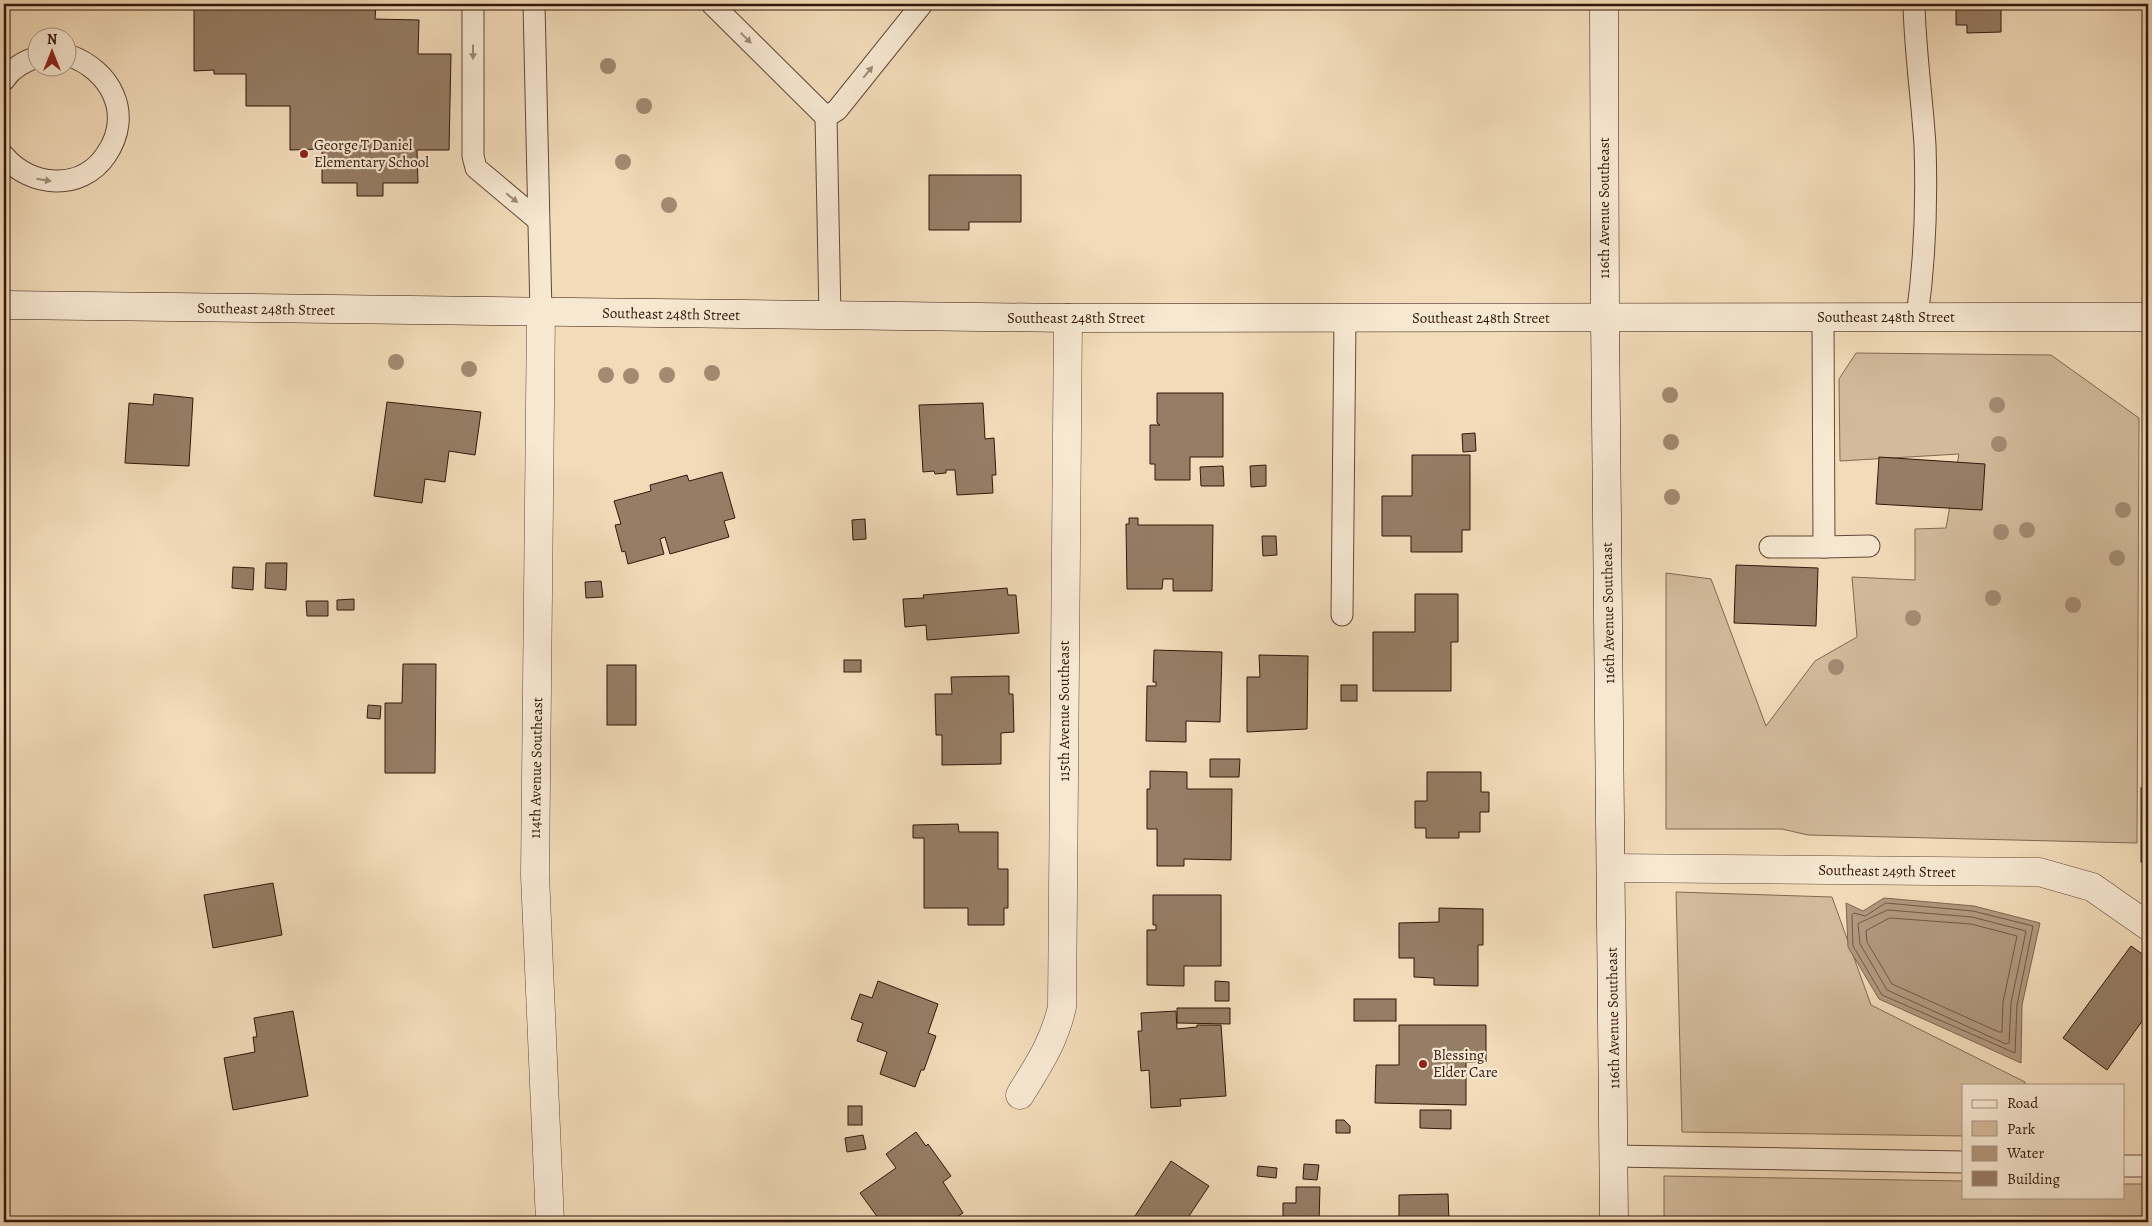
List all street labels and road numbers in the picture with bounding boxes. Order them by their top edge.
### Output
street label: 116th Avenue Southeast [1594,137,1614,279]
street label: Southeast 248th Street [197,298,335,320]
street label: Southeast 248th Street [602,303,740,325]
street label: Southeast 248th Street [1817,307,1955,327]
street label: Southeast 248th Street [1007,308,1145,328]
street label: Southeast 248th Street [1412,308,1550,328]
street label: 116th Avenue Southeast [1597,542,1619,684]
street label: 115th Avenue Southeast [1054,640,1074,782]
street label: 114th Avenue Southeast [525,697,547,839]
street label: Southeast 249th Street [1818,860,1956,882]
street label: 116th Avenue Southeast [1602,947,1624,1089]

